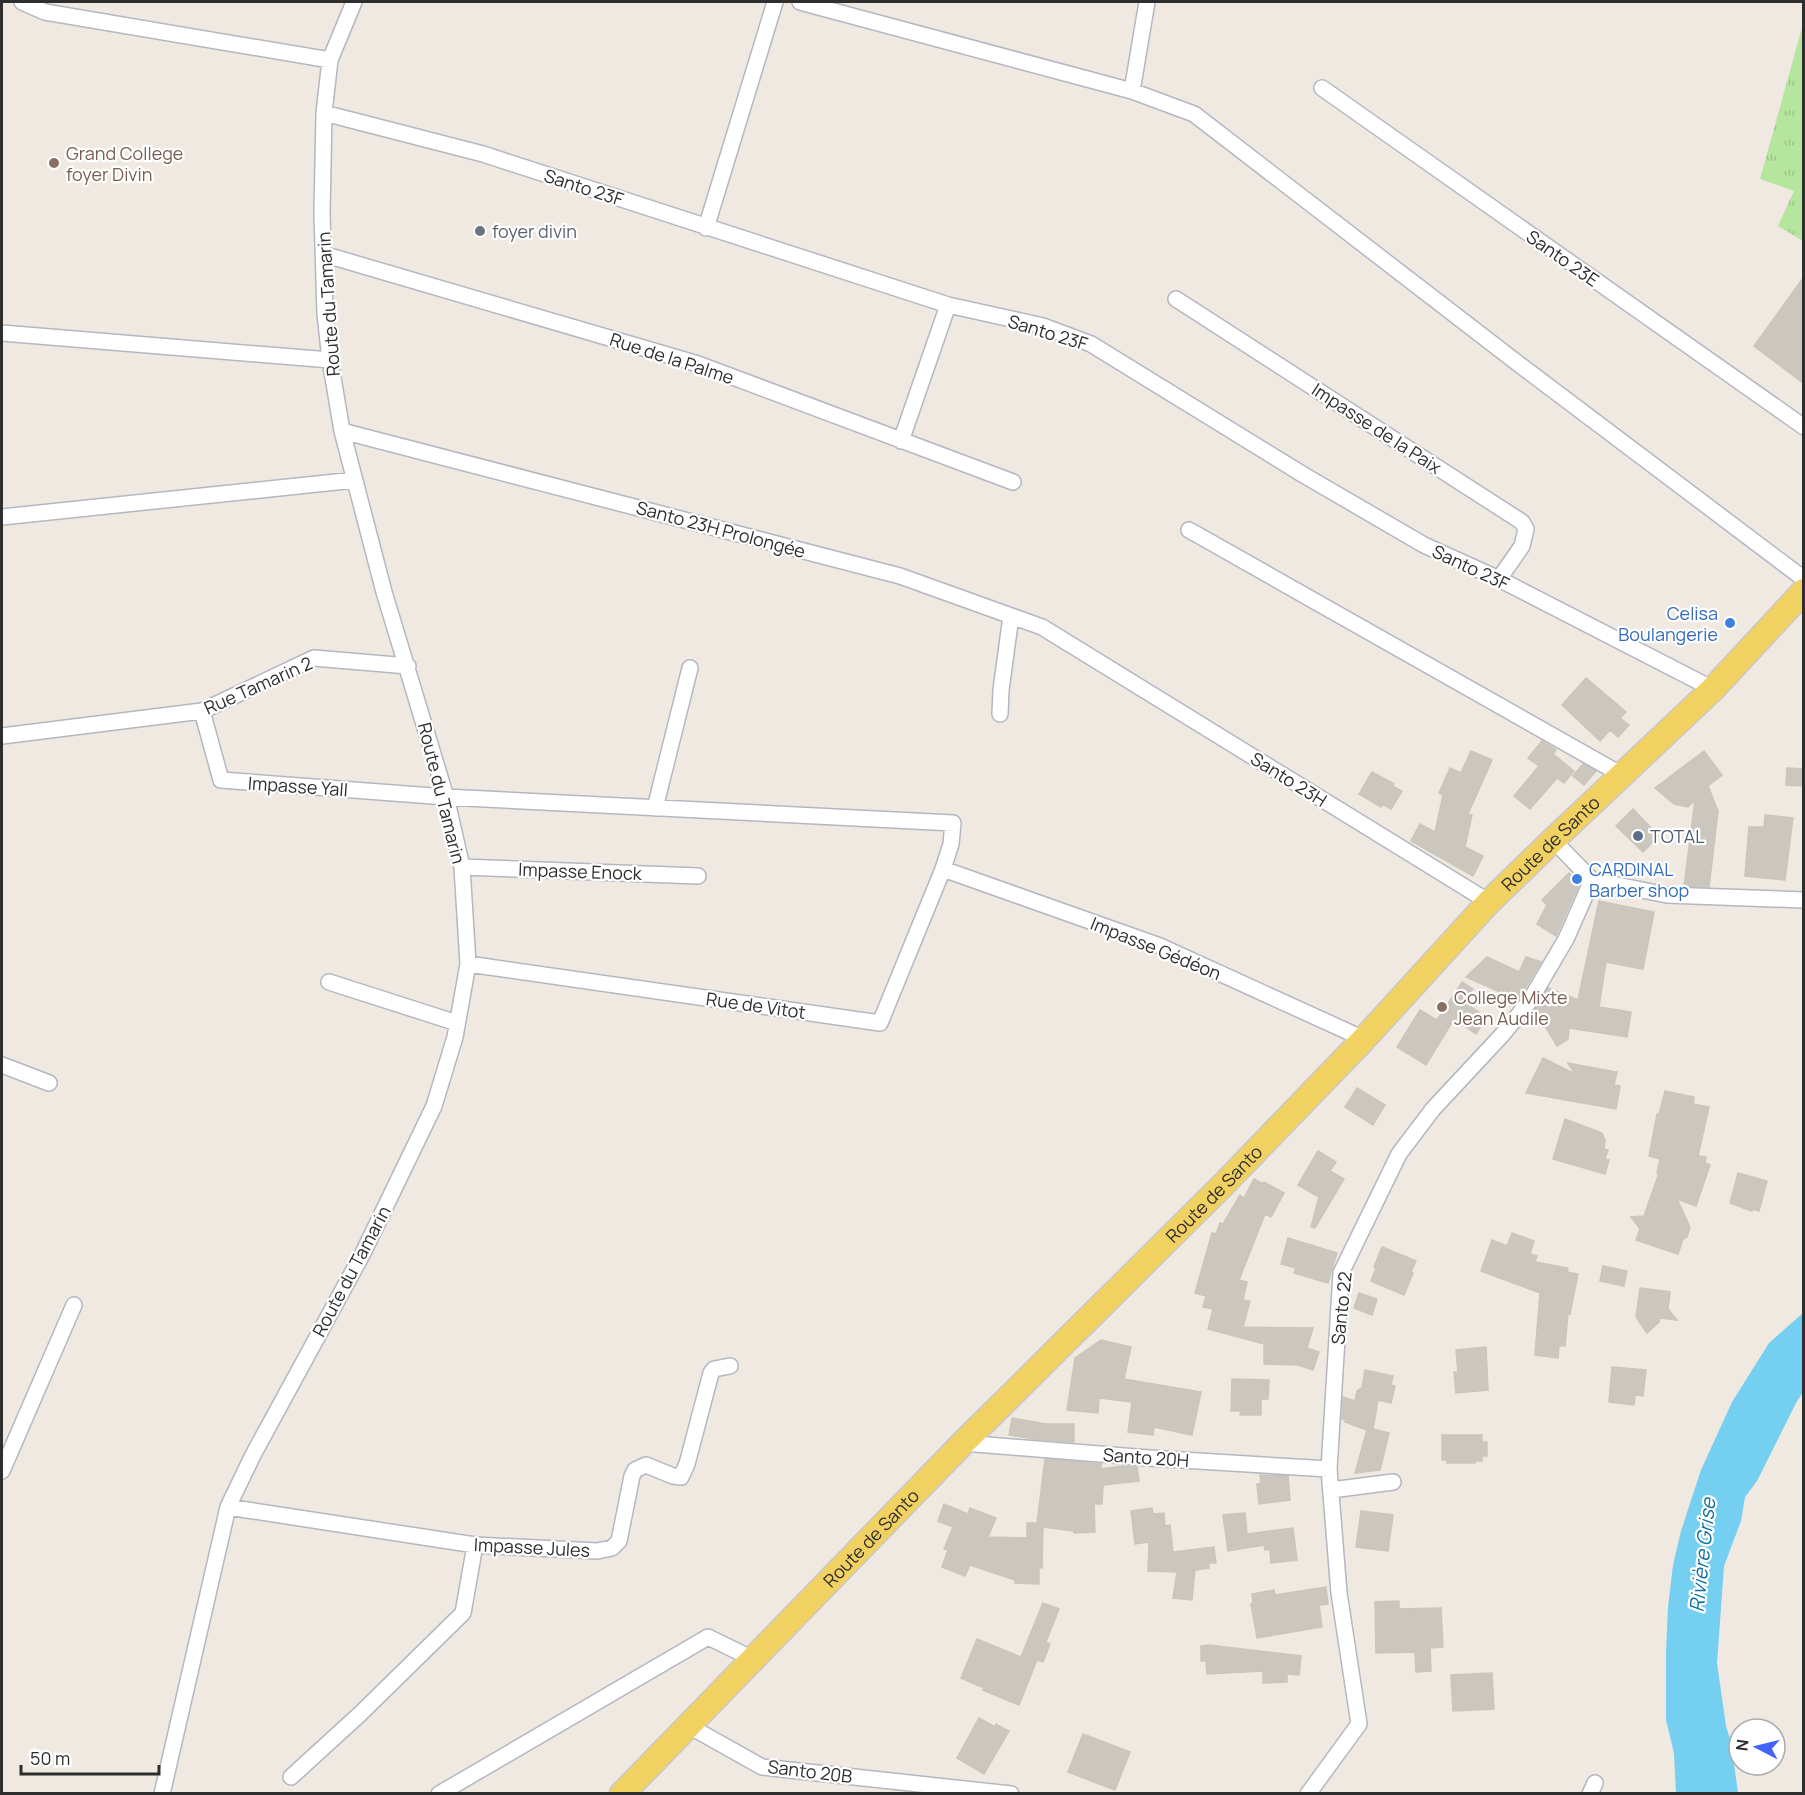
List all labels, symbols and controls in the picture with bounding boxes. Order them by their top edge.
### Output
place label: Grand College foyer Divin [66,141,183,186]
marker: Grand College foyer Divin [47,156,61,170]
street label: Santo 23F [541,163,627,211]
place label: foyer divin [492,219,577,243]
marker: foyer divin [473,224,487,238]
street label: Santo 23E [1522,224,1604,292]
street label: Route du Tamarin [311,231,345,377]
street label: Santo 23F [1005,309,1091,355]
street label: Rue de la Palme [607,327,737,389]
street label: Impasse de la Paix [1308,377,1447,479]
street label: Santo 23H Prolongée [634,495,808,563]
street label: Santo 23F [1429,539,1513,595]
place label: Celisa Boulangerie [1618,601,1718,646]
marker: Celisa Boulangerie [1723,616,1737,630]
street label: Rue Tamarin 2 [200,650,316,720]
street label: Route du Tamarin [413,720,471,866]
street label: Santo 23H [1246,746,1332,812]
street label: Impasse Yall [247,771,349,801]
street label: Route de Santo [1496,790,1605,896]
place label: TOTAL [1650,824,1704,848]
marker: TOTAL [1631,829,1645,843]
street label: Impasse Enock [518,857,643,885]
place label: CARDINAL Barber shop [1589,857,1689,902]
marker: CARDINAL Barber shop [1570,872,1584,886]
street label: Impasse Gédéon [1087,911,1225,985]
place label: College Mixte Jean Audile [1454,985,1567,1030]
street label: Rue de Vitot [705,986,807,1024]
marker: College Mixte Jean Audile [1435,1000,1449,1014]
street label: Route de Santo [1160,1140,1267,1247]
street label: Route du Tamarin [306,1201,396,1341]
street label: Santo 22 [1325,1270,1357,1346]
street label: Santo 20H [1102,1442,1190,1472]
street label: Route de Santo [818,1484,924,1592]
water label: Rivière Grise [1683,1495,1722,1613]
street label: Impasse Jules [473,1532,591,1562]
north arrow [1727,1717,1787,1777]
scale bar [21,1738,159,1776]
text: N [1730,1738,1754,1752]
text: 50 m [30,1746,70,1770]
street label: Santo 20B [766,1754,854,1788]

